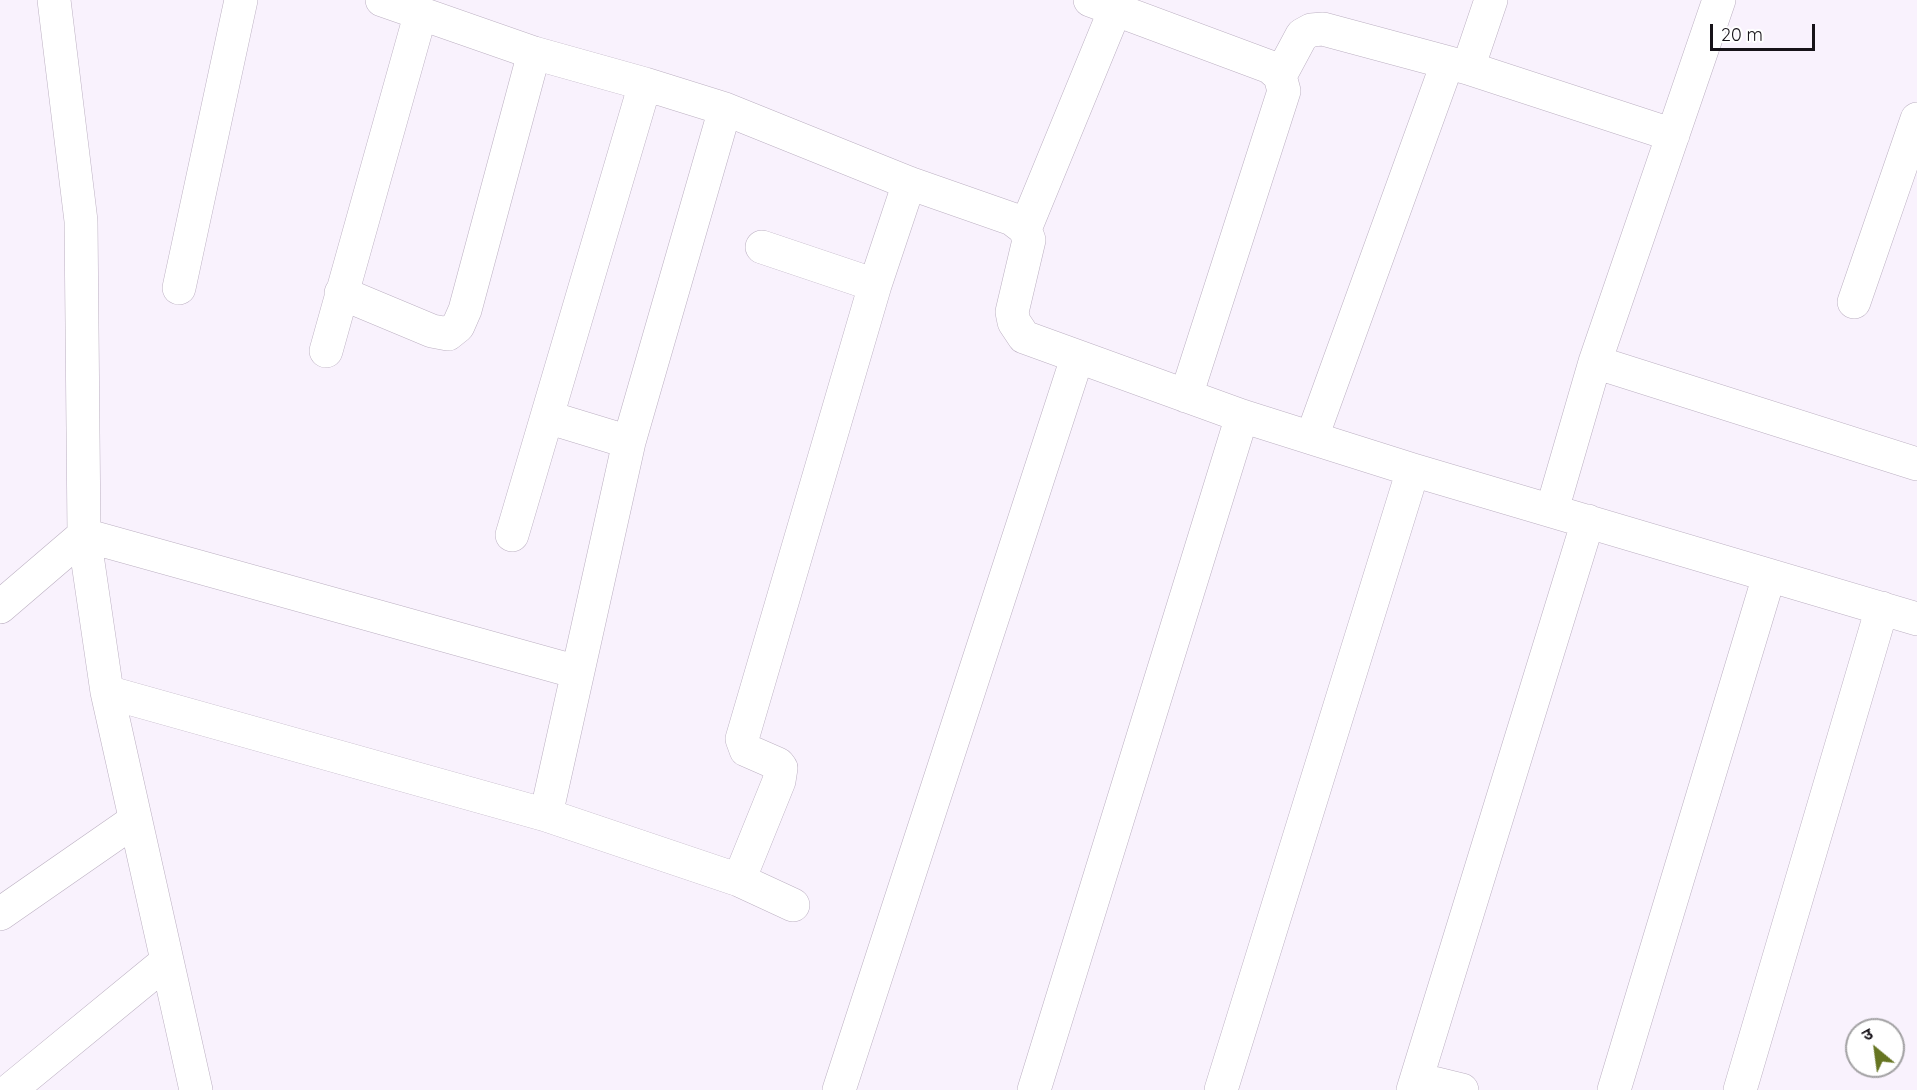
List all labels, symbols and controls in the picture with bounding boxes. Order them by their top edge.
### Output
scale bar [1713,12,1818,50]
text: 20 m [1721,23,1763,46]
north arrow [1845,1018,1905,1078]
text: उ [1858,1023,1876,1045]

